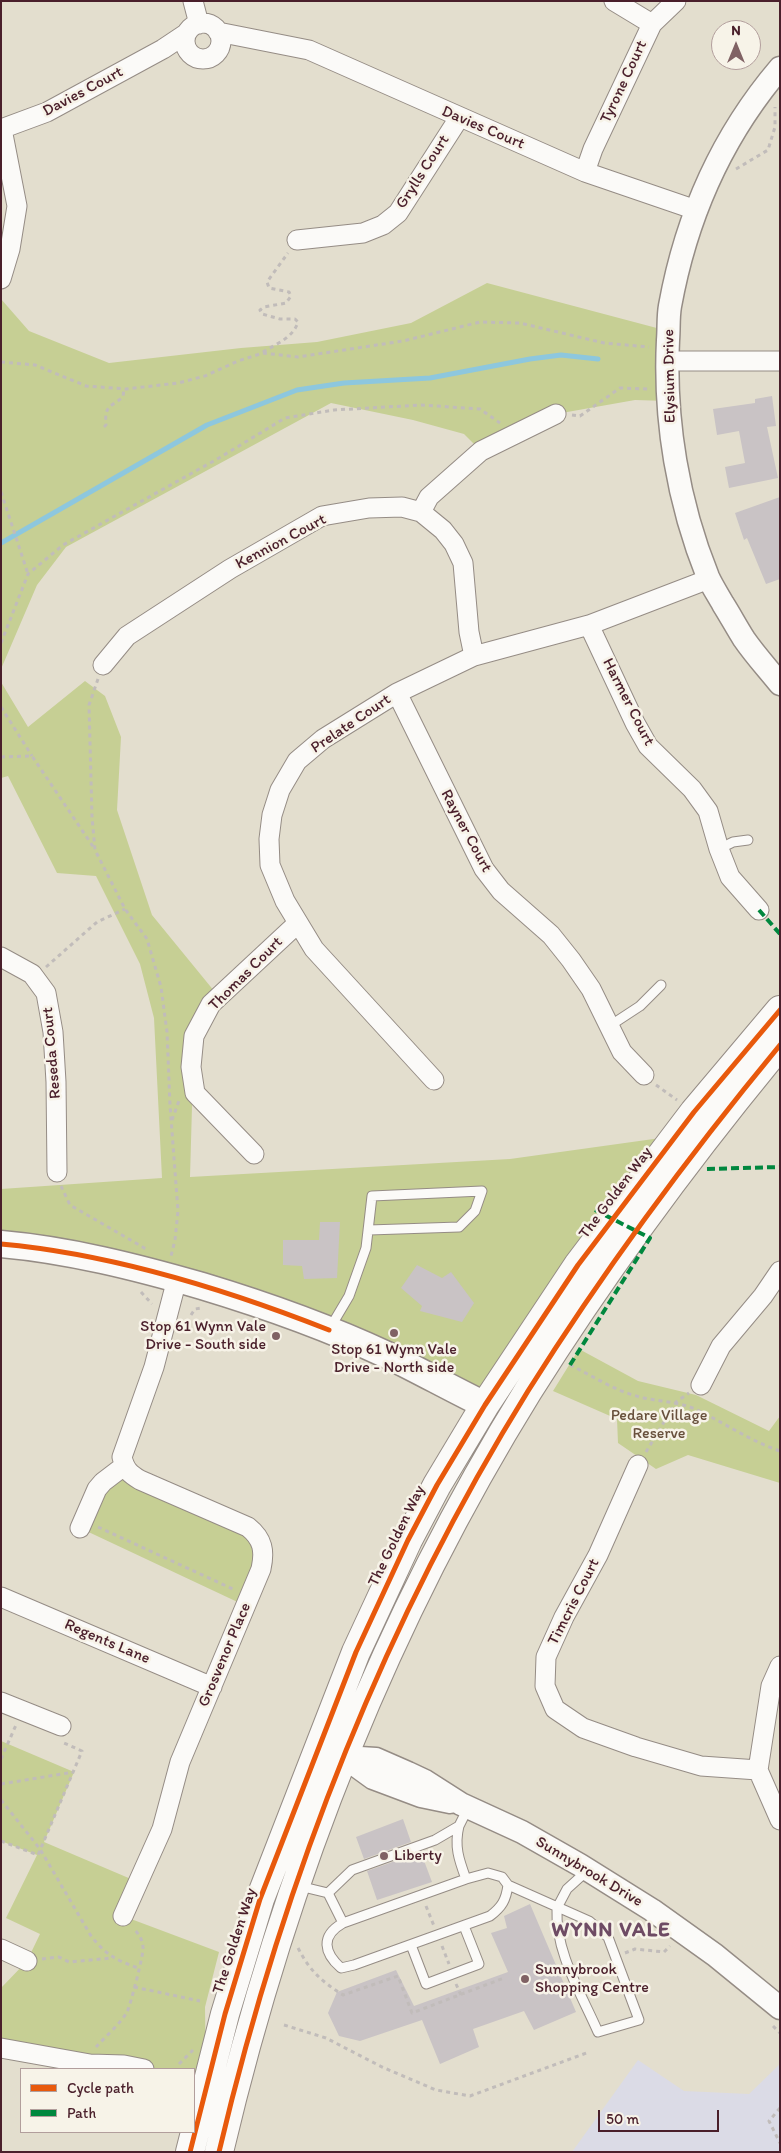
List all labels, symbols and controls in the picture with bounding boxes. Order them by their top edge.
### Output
north arrow [711,20,761,70]
text: N [731,22,741,39]
street label: Tyrone Court [597,38,651,126]
street label: Davies Court [39,63,127,121]
street label: Davies Court [439,102,527,154]
street label: Grylls Court [392,131,454,213]
street label: Elysium Drive [660,329,680,423]
street label: Kennion Court [232,510,330,574]
street label: Harmer Court [598,655,658,749]
street label: Prelate Court [307,690,395,758]
street label: Rayner Court [436,786,496,876]
street label: Thomas Court [205,933,287,1015]
street label: Reseda Court [38,1006,66,1100]
street label: The Golden Way [575,1143,657,1243]
place label: Stop 61 Wynn Vale Drive - South side [140,1317,266,1355]
marker: Stop 61 Wynn Vale Drive - North side [388,1327,400,1339]
marker: Stop 61 Wynn Vale Drive - South side [270,1330,282,1342]
place label: Stop 61 Wynn Vale Drive - North side [331,1340,457,1378]
park label: Pedare Village Reserve [611,1406,707,1444]
street label: The Golden Way [364,1482,430,1590]
street label: Timcris Court [544,1556,604,1648]
street label: Grosvenor Place [194,1600,256,1710]
street label: Regents Lane [61,1615,153,1669]
street label: Sunnybrook Drive [532,1832,646,1912]
place label: Liberty [394,1846,442,1866]
marker: Liberty [378,1850,390,1862]
street label: The Golden Way [209,1886,261,1996]
district label: WYNN VALE [550,1918,672,1944]
place label: Sunnybrook Shopping Centre [535,1960,649,1998]
marker: Sunnybrook Shopping Centre [519,1973,531,1985]
legend [20,2068,195,2133]
text: Cycle path [67,2079,134,2097]
scale bar [601,2100,722,2132]
text: Path [67,2104,96,2122]
text: 50 m [606,2110,639,2128]

